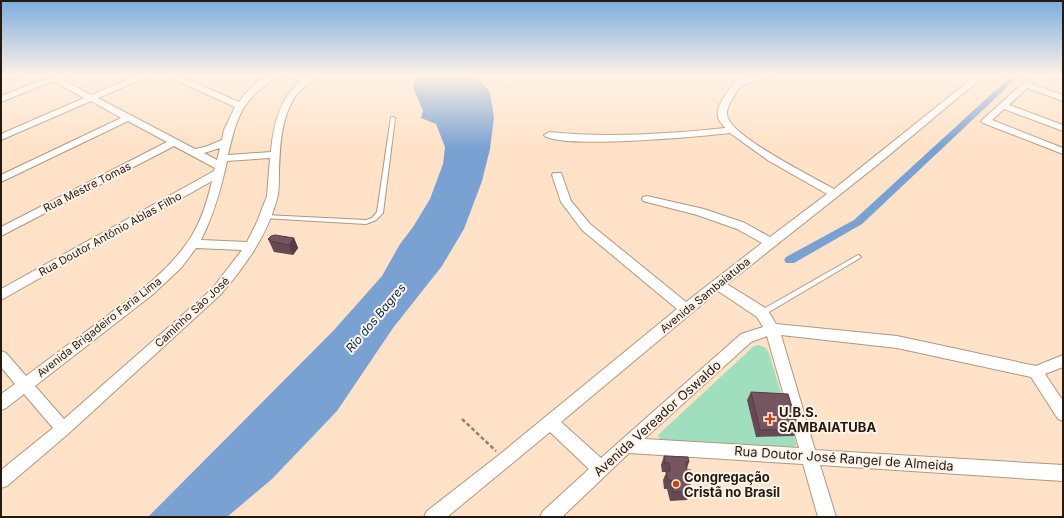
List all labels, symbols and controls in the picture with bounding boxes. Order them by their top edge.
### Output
street label: Rua Mestre Tomas [41,159,133,215]
street label: Rua Doutor Antônio Ablas Filho [36,189,184,279]
street label: Avenida Sambaiatuba [657,254,753,336]
street label: Avenida Brigadeiro Faria Lima [34,274,164,380]
street label: Caminho São José [152,274,232,350]
water label: Rio dos Bagres [342,280,409,355]
street label: Avenida Vereador Oswaldo [590,356,724,479]
place label: U.B.S. SAMBAIATUBA [779,404,876,435]
marker: U.B.S. SAMBAIATUBA [764,413,776,425]
street label: Rua Doutor José Rangel de Almeida [734,442,954,474]
place label: Congregação Cristã no Brasil [684,469,780,500]
marker: Congregação Cristã no Brasil [671,479,681,489]

